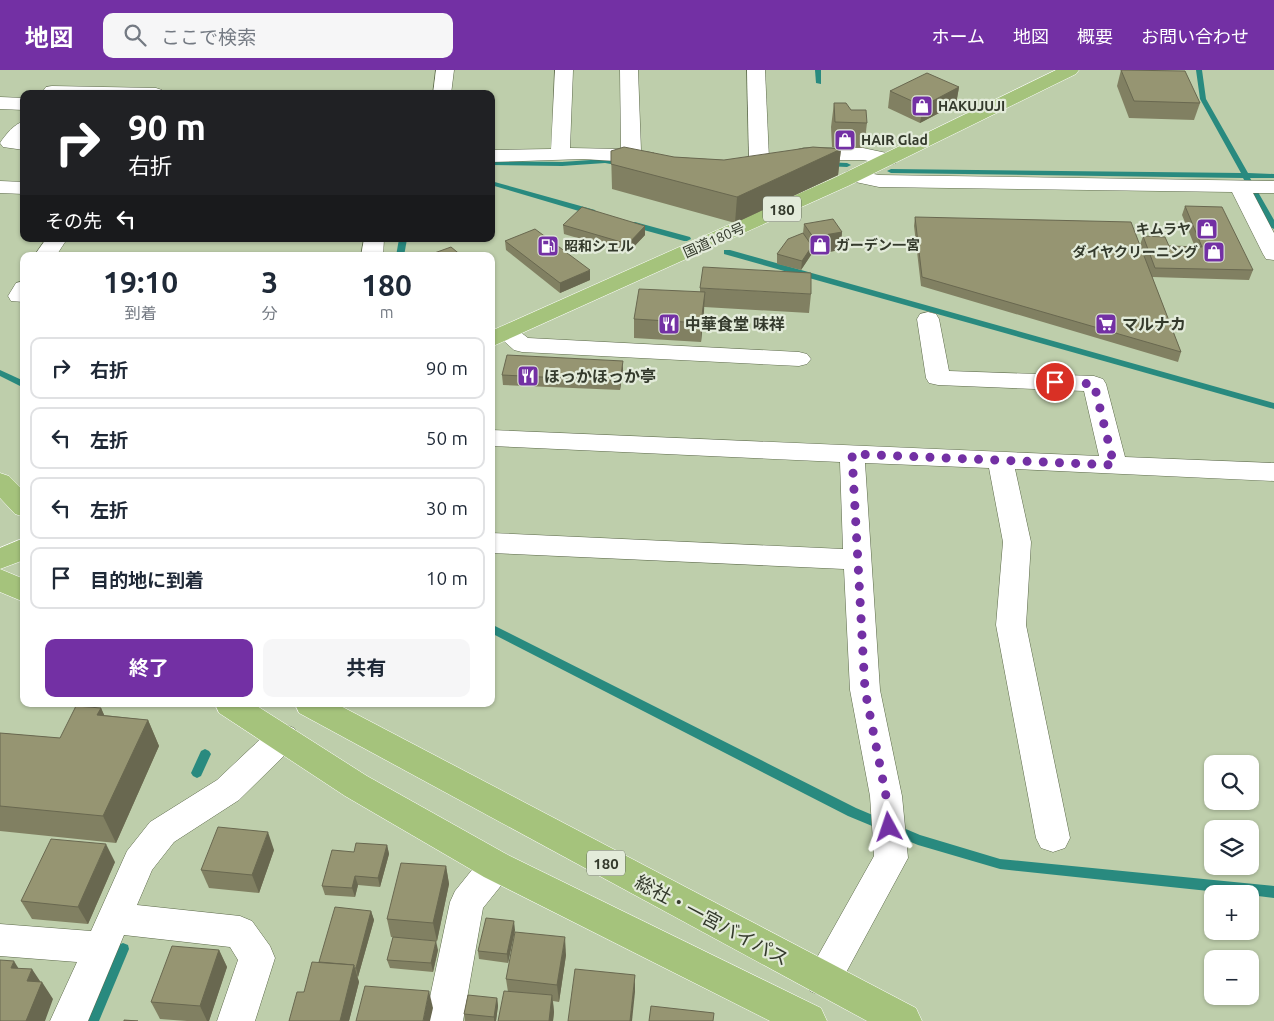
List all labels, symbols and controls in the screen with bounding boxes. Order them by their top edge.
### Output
search box [103,13,453,58]
icon: search [121,21,149,49]
text: 地図 [25,24,73,51]
text: ここで検索 [161,26,256,48]
text: ホーム [932,26,985,46]
text: 地図 [1013,26,1049,46]
text: 概要 [1077,26,1113,46]
text: お問い合わせ [1141,26,1249,46]
shop icon: HAKUJUJI [910,94,934,118]
place label: HAKUJUJI [938,98,1005,114]
text: 90 m [128,107,206,147]
icon: right [45,110,110,175]
shop icon: HAIR Glad [833,128,857,152]
place label: HAIR Glad [861,132,928,148]
text: 右折 [128,153,172,178]
road number: 180 [763,196,801,222]
icon: left [112,205,140,233]
text: その先 [45,210,102,232]
shop icon: キムラヤ [1195,217,1219,241]
street label: 国道180号 [681,219,747,261]
place label: キムラヤ [1136,221,1191,237]
shop icon: ガーデン一宮 [808,233,832,257]
fuel station icon: 昭和シェル [536,234,560,258]
place label: ガーデン一宮 [836,237,920,253]
place label: 昭和シェル [564,238,634,254]
shop icon: ダイヤクリーニング [1202,240,1226,264]
place label: ダイヤクリーニング [1072,244,1198,260]
text: 19:10 [103,265,178,299]
text: 3 [261,265,278,299]
text: 180 [361,268,412,302]
text: m [380,303,393,321]
text: 到着 [125,304,157,322]
text: 分 [262,304,278,322]
restaurant icon: 中華食堂 味祥 [657,312,681,336]
supermarket icon: マルナカ [1094,312,1118,336]
place label: 中華食堂 味祥 [685,315,785,333]
place label: マルナカ [1122,315,1186,333]
icon: right [47,354,75,382]
text: 90 m [426,357,468,379]
text: 右折 [90,359,128,381]
pin [1034,361,1076,403]
restaurant icon: ほっかほっか亭 [516,364,540,388]
place label: ほっかほっか亭 [544,367,656,385]
icon: arrive [1041,368,1069,396]
icon: left [47,424,75,452]
text: 50 m [426,427,468,449]
text: 左折 [90,429,128,451]
icon: left [47,494,75,522]
text: 30 m [426,497,468,519]
text: 左折 [90,499,128,521]
icon: arrive [47,564,75,592]
text: 10 m [426,567,468,589]
text: 目的地に到着 [90,569,204,591]
button: 終了 [45,639,253,697]
button: 共有 [263,639,470,697]
map controls [1204,755,1259,1005]
button: search [1204,755,1259,810]
position arrow [862,800,914,852]
button: layers [1204,820,1259,875]
road number: 180 [587,850,625,876]
street label: 総社・一宮バイパス [632,870,792,970]
button: + [1204,885,1259,940]
button: − [1204,950,1259,1005]

